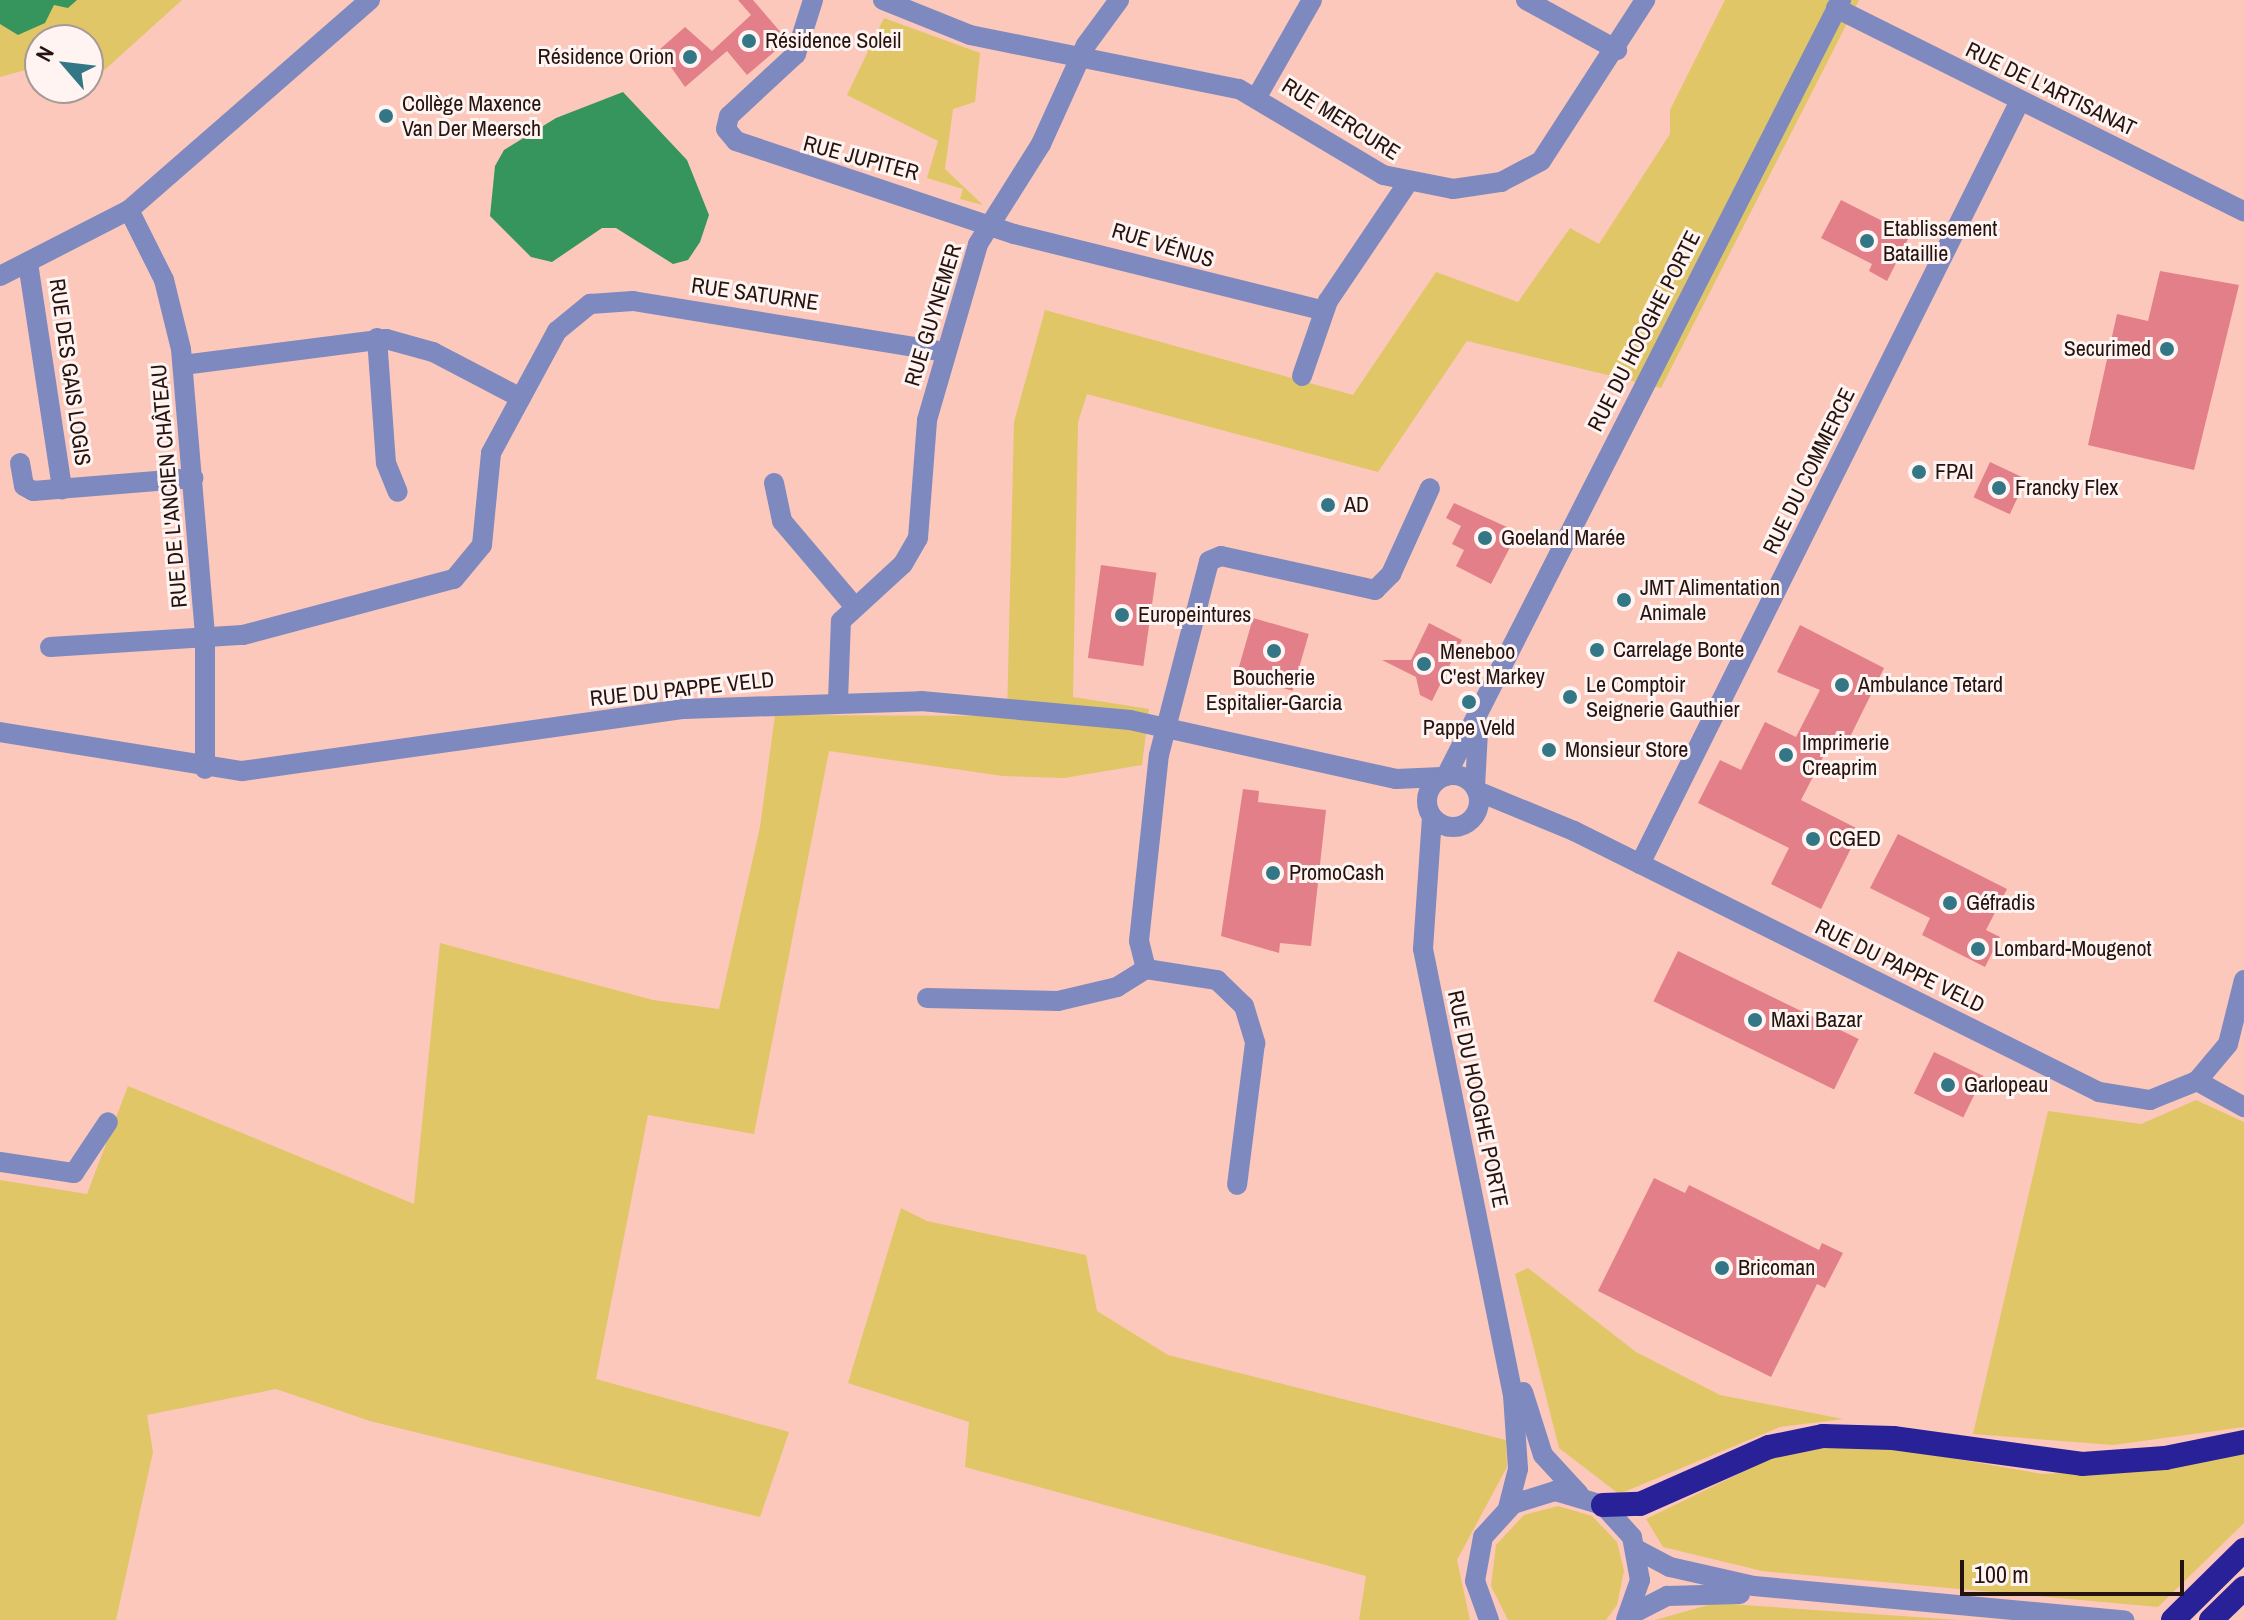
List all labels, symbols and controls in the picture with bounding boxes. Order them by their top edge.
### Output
north arrow [24,24,104,104]
place label: Résidence Soleil [765,28,901,54]
marker: Résidence Soleil [740,32,758,50]
street label: RUE DE L'ARTISANAT [1962,36,2140,142]
text: N [28,41,61,66]
place label: Résidence Orion [538,44,674,70]
marker: Résidence Orion [681,48,699,66]
street label: RUE MERCURE [1277,72,1405,166]
place label: Collège Maxence Van Der Meersch [402,90,541,142]
marker: Collège Maxence Van Der Meersch [377,107,395,125]
street label: RUE JUPITER [800,130,922,186]
place label: Etablissement Bataillie [1883,215,1997,266]
street label: RUE VÉNUS [1109,217,1217,273]
street label: RUE DU HOOGHE PORTE [1582,226,1706,436]
marker: Etablissement Bataillie [1858,232,1876,250]
street label: RUE GUYNEMER [899,241,967,389]
street label: RUE SATURNE [690,272,820,316]
street label: RUE DES GAIS LOGIS [44,277,96,467]
place label: Securimed [2064,336,2151,362]
marker: Securimed [2158,340,2176,358]
street label: RUE DE L'ANCIEN CHÂTEAU [145,363,193,609]
street label: RUE DU COMMERCE [1757,384,1861,558]
place label: FPAI [1935,459,1974,485]
marker: FPAI [1910,463,1928,481]
place label: Francky Flex [2015,475,2118,501]
marker: Francky Flex [1990,479,2008,497]
place label: AD [1344,492,1369,518]
marker: AD [1319,496,1337,514]
place label: Goeland Marée [1501,525,1625,551]
marker: Goeland Marée [1476,529,1494,547]
place label: JMT Alimentation Animale [1640,574,1781,626]
marker: JMT Alimentation Animale [1615,591,1633,609]
place label: Europeintures [1138,602,1251,628]
marker: Europeintures [1113,606,1131,624]
place label: Carrelage Bonte [1613,637,1744,663]
place label: Meneboo C'est Markey [1440,638,1545,690]
marker: Carrelage Bonte [1588,641,1606,659]
marker: Boucherie Espitalier-Garcia [1265,642,1283,660]
marker: Meneboo C'est Markey [1415,655,1433,673]
place label: Boucherie Espitalier-Garcia [1206,664,1342,716]
street label: RUE DU PAPPE VELD [589,666,775,712]
place label: Le Comptoir Seignerie Gauthier [1586,671,1739,722]
place label: Ambulance Tetard [1858,672,2003,698]
marker: Ambulance Tetard [1833,676,1851,694]
marker: Le Comptoir Seignerie Gauthier [1561,688,1579,706]
marker: Pappe Veld [1460,693,1478,711]
place label: Pappe Veld [1423,715,1515,741]
place label: Imprimerie Creaprim [1802,729,1889,780]
place label: Monsieur Store [1565,737,1688,763]
marker: Monsieur Store [1540,741,1558,759]
marker: Imprimerie Creaprim [1777,746,1795,764]
place label: CGED [1829,826,1881,852]
marker: CGED [1804,830,1822,848]
place label: PromoCash [1289,860,1384,886]
marker: PromoCash [1264,864,1282,882]
place label: Géfradis [1966,890,2035,916]
marker: Géfradis [1941,894,1959,912]
street label: RUE DU PAPPE VELD [1811,914,1989,1018]
place label: Lombard-Mougenot [1994,936,2151,962]
marker: Lombard-Mougenot [1969,940,1987,958]
street label: RUE DU HOOGHE PORTE [1442,988,1514,1210]
place label: Maxi Bazar [1771,1007,1862,1033]
marker: Maxi Bazar [1746,1011,1764,1029]
place label: Garlopeau [1964,1072,2048,1098]
marker: Garlopeau [1939,1076,1957,1094]
place label: Bricoman [1738,1255,1815,1281]
marker: Bricoman [1713,1259,1731,1277]
scale bar [1964,1544,2188,1594]
text: 100 m [1974,1558,2029,1590]

